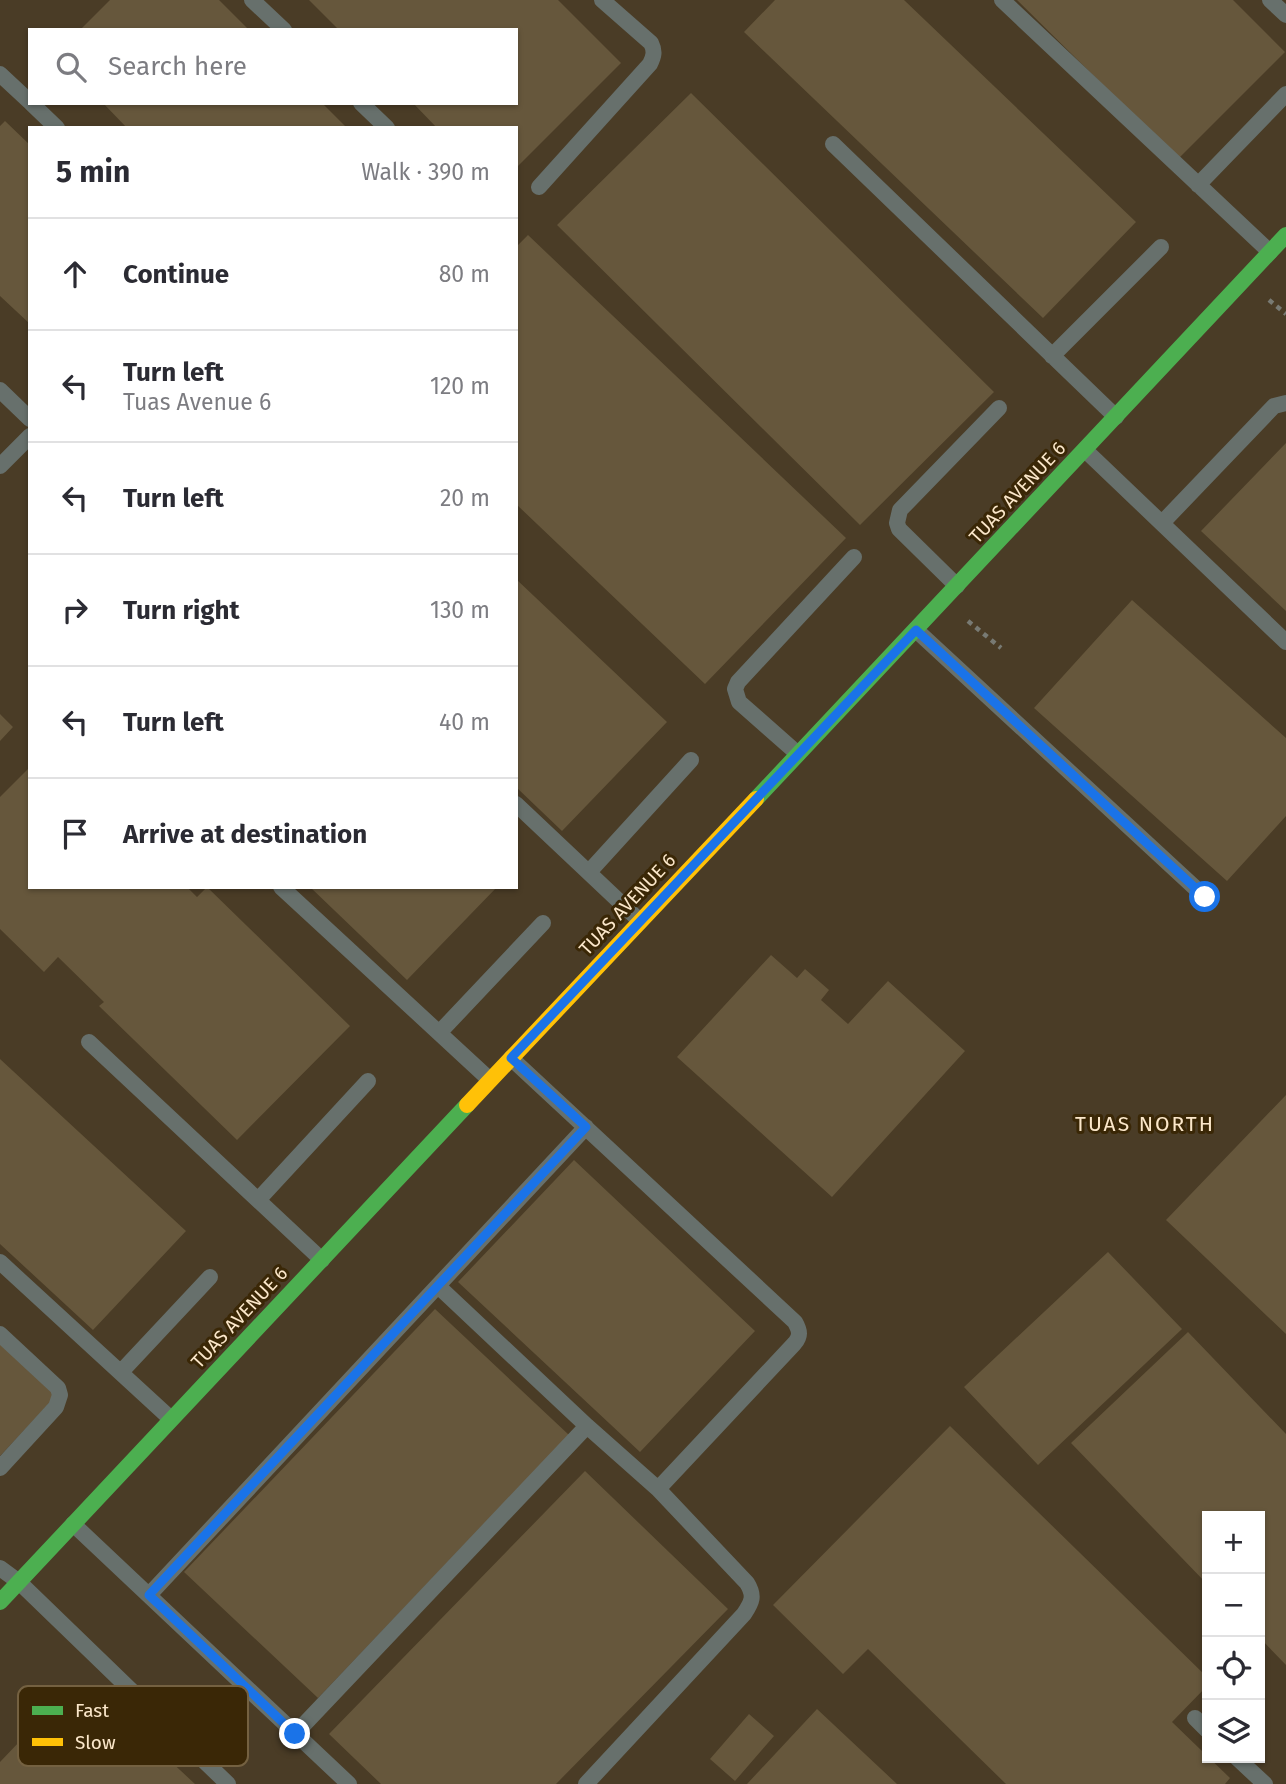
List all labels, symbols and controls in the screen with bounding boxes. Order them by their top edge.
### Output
search box [28,28,518,105]
icon: search [52,48,90,86]
text: Search here [108,51,247,82]
text: 5 min [56,154,130,190]
text: Walk · 390 m [361,158,490,186]
icon: ahead [56,255,94,293]
text: Continue [123,259,229,290]
text: 80 m [439,260,490,288]
text: Turn left [123,357,224,388]
icon: left [56,367,94,405]
text: 120 m [430,372,490,400]
text: Tuas Avenue 6 [123,388,271,416]
street label: TUAS AVENUE 6 [964,437,1070,548]
icon: left [56,479,94,517]
text: Turn left [123,483,224,514]
text: 20 m [440,484,490,512]
icon: right [56,591,94,629]
text: Turn right [123,595,240,626]
text: 130 m [430,596,490,624]
icon: left [56,703,94,741]
text: Turn left [123,707,224,738]
text: 40 m [439,708,490,736]
icon: arrive [56,815,94,853]
text: Arrive at destination [123,819,367,850]
street label: TUAS AVENUE 6 [574,849,680,960]
route start [1189,881,1220,912]
district label: TUAS NORTH [1075,1111,1215,1137]
street label: TUAS AVENUE 6 [186,1262,292,1373]
map controls [1202,1511,1265,1763]
button: + [1202,1511,1265,1574]
button: − [1202,1574,1265,1637]
button: locate [1202,1637,1265,1700]
legend [18,1686,248,1766]
text: Fast [75,1699,109,1722]
button: layers [1202,1700,1265,1763]
route end [279,1718,310,1749]
text: Slow [75,1731,116,1754]

